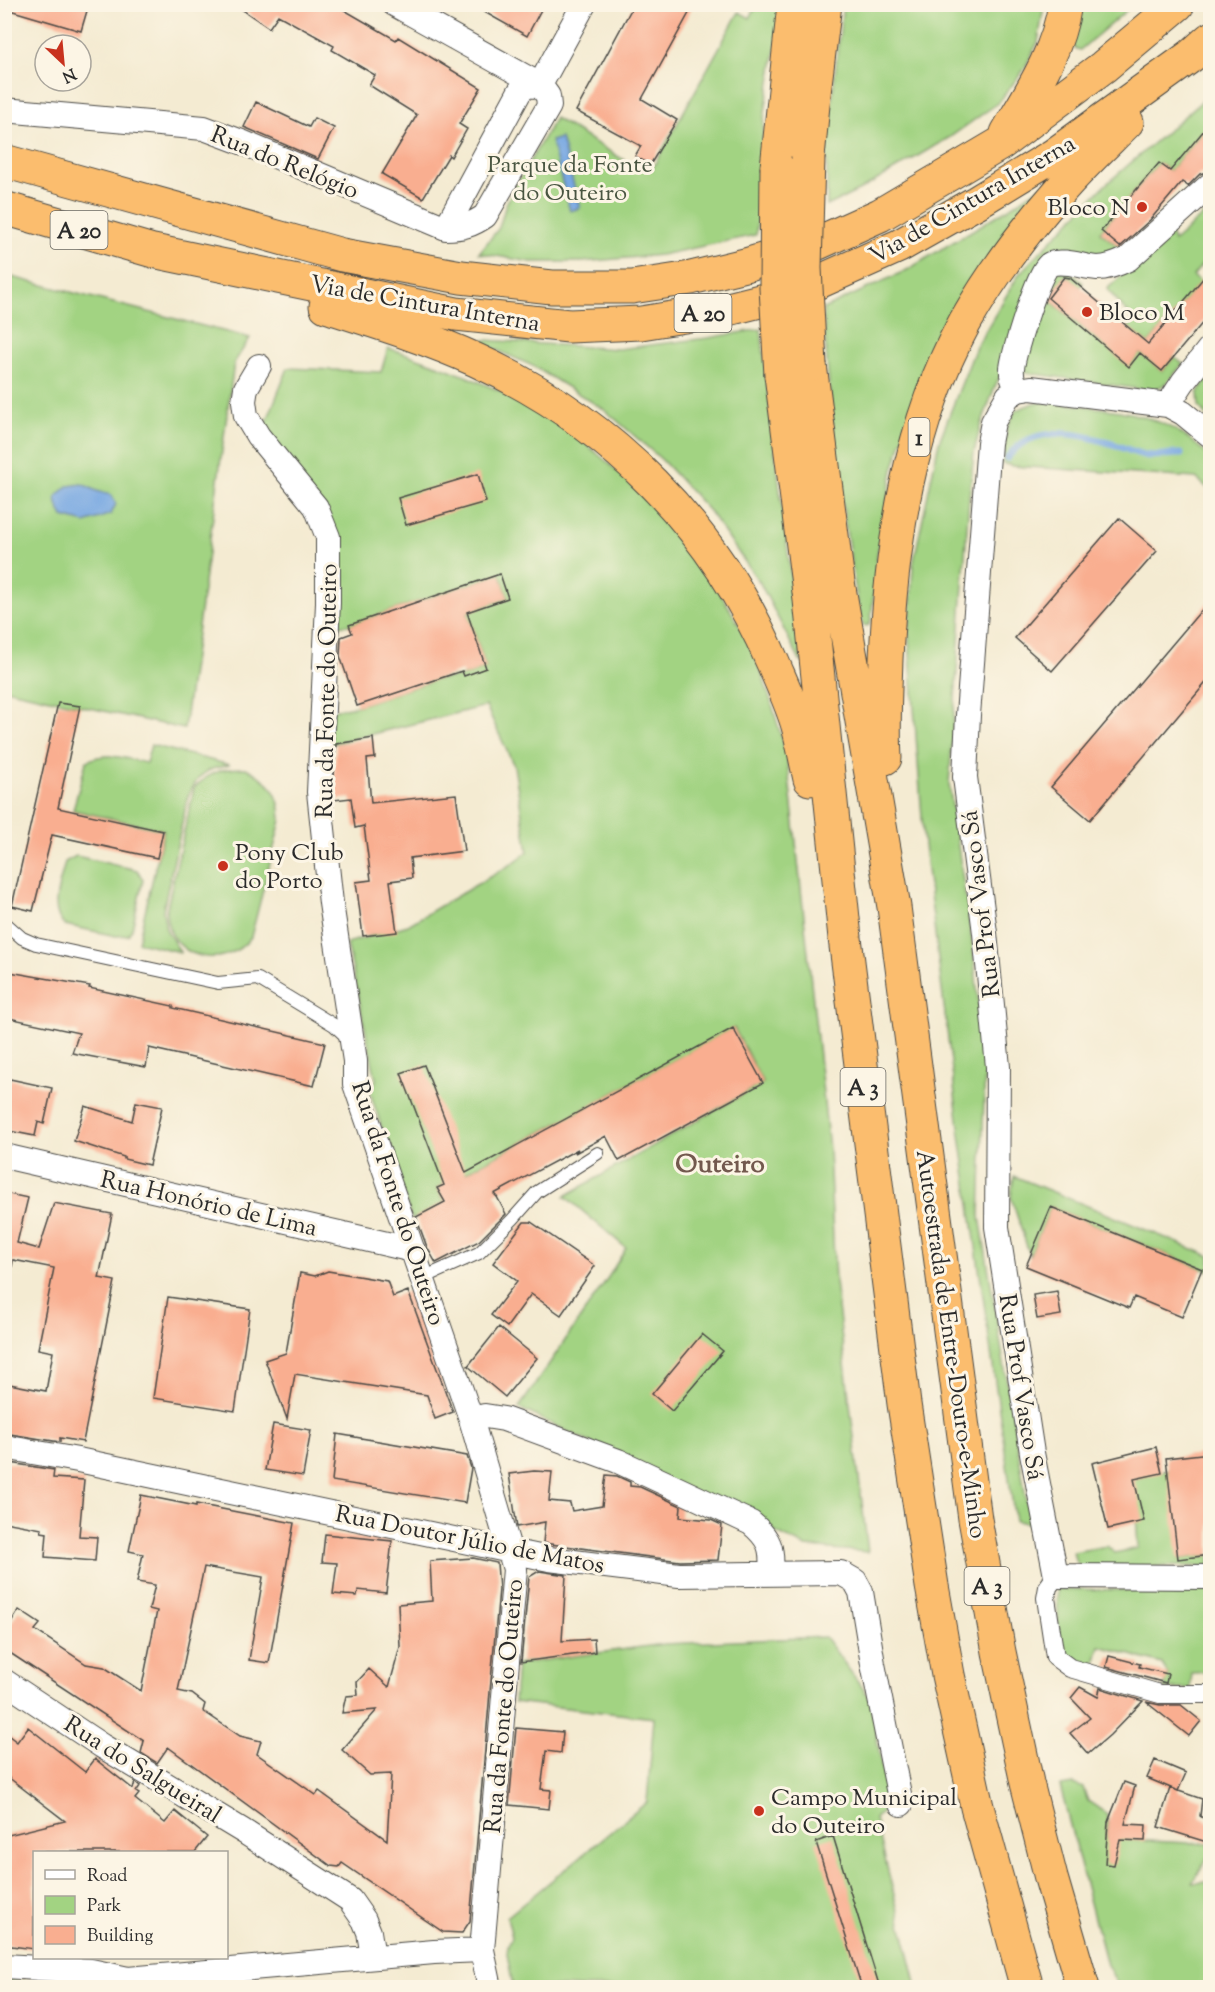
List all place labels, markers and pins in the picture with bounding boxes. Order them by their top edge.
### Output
place label: Bloco N [1047,192,1130,226]
marker: Bloco N [1135,200,1149,214]
place label: Bloco M [1099,297,1185,331]
marker: Bloco M [1080,305,1094,319]
place label: Pony Club do Porto [235,837,344,899]
marker: Pony Club do Porto [216,859,230,873]
place label: Campo Municipal do Outeiro [771,1782,958,1844]
marker: Campo Municipal do Outeiro [752,1804,766,1818]

